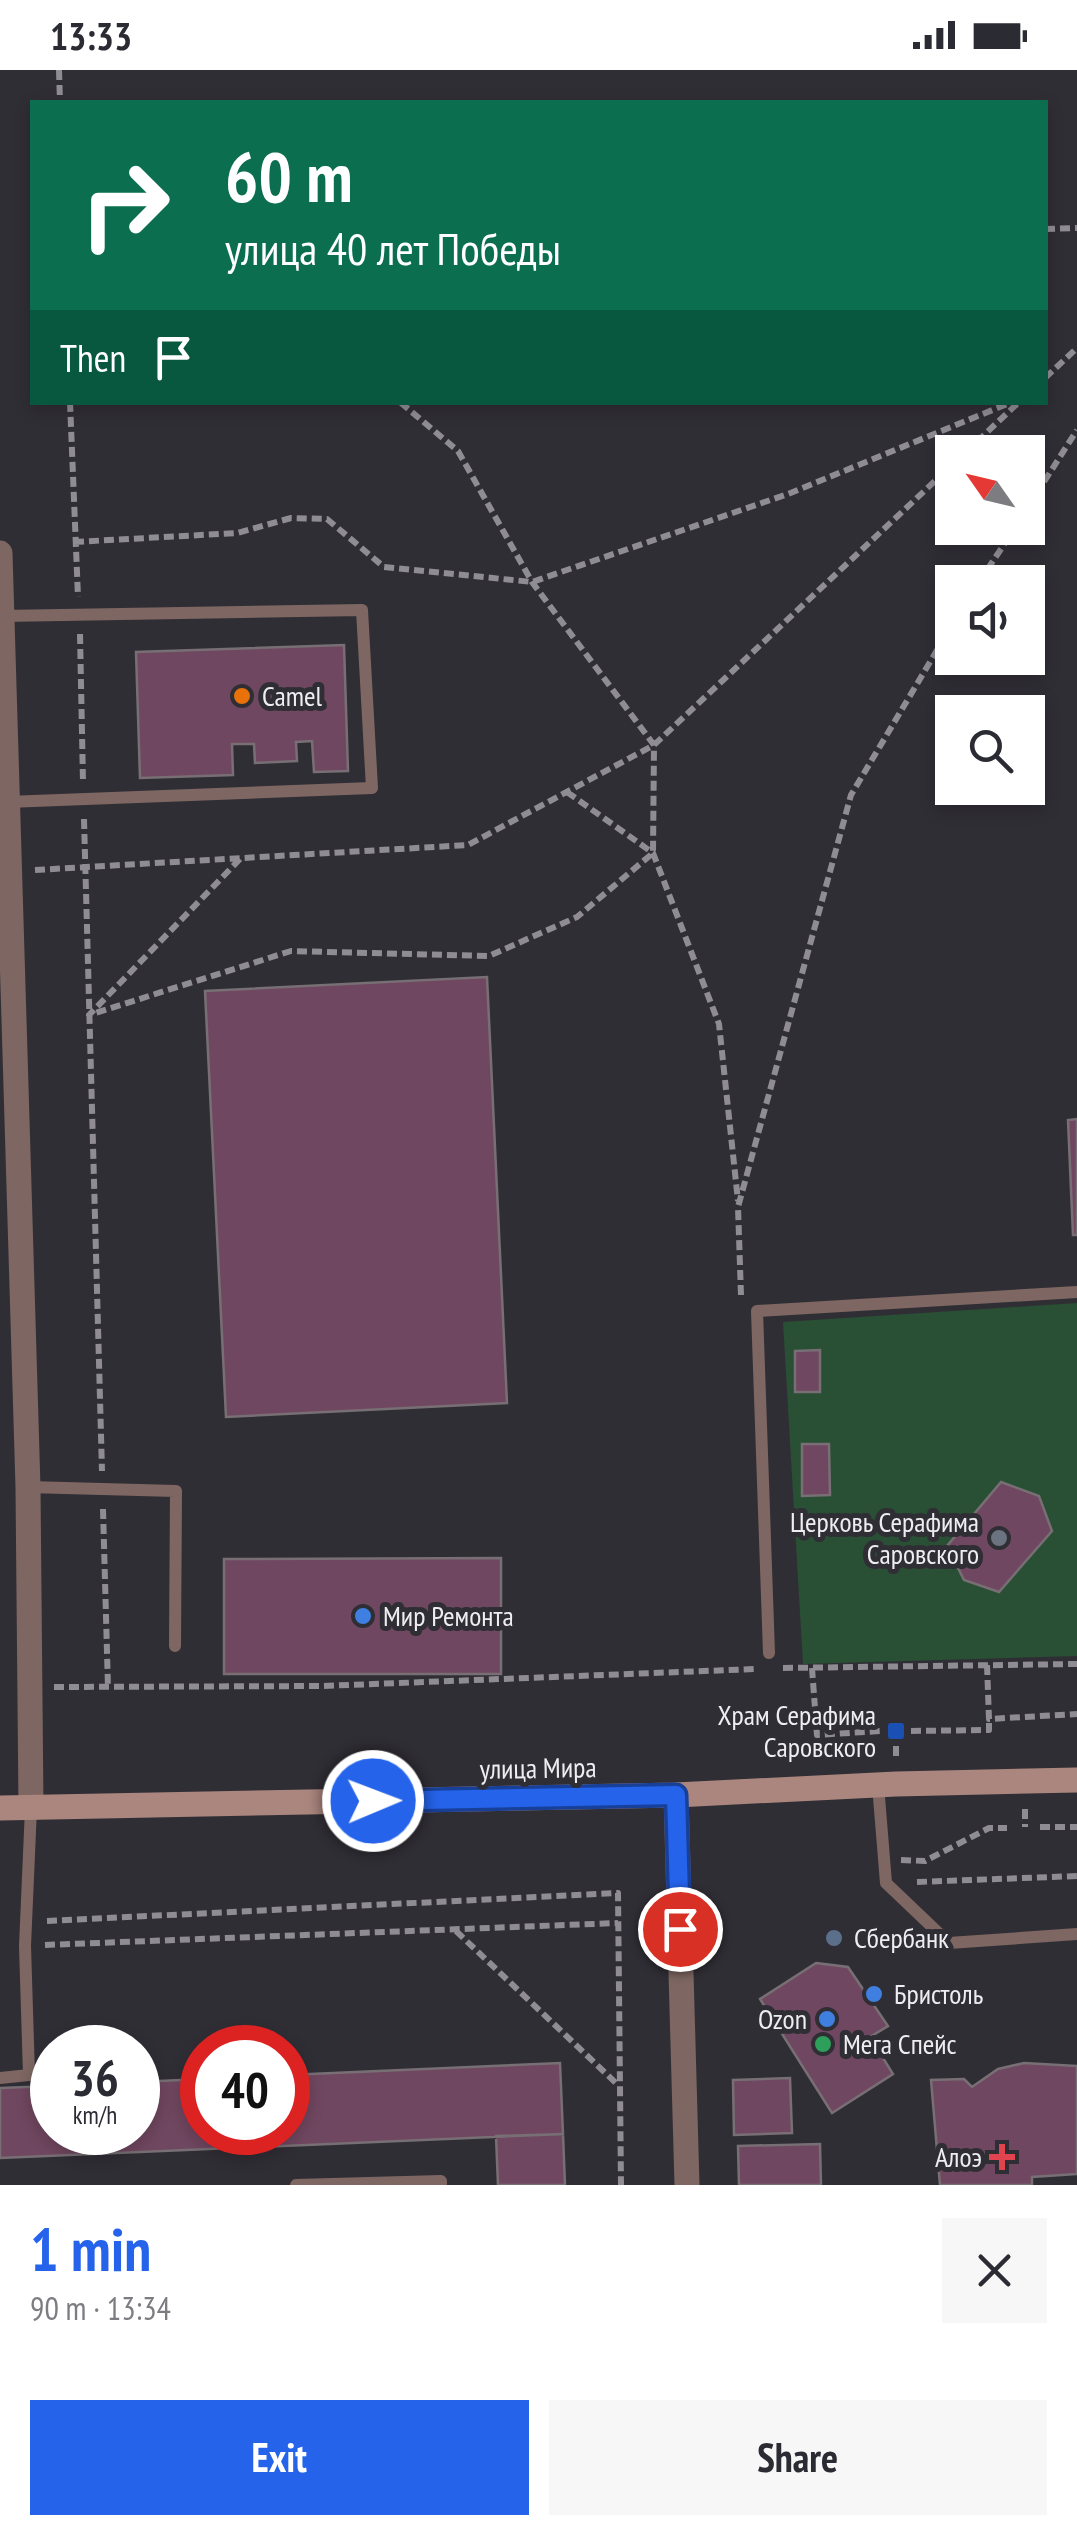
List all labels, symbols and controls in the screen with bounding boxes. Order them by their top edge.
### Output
text: 13:33 [50,11,132,60]
text: 60 m [225,131,353,221]
icon: right [60,140,190,270]
text: улица 40 лет Победы [225,219,561,277]
icon: arrive [146,330,201,385]
text: Then [60,333,126,382]
north arrow [935,435,1045,545]
map controls [935,435,1045,805]
button: sound [935,565,1045,675]
place label: Camel [262,677,322,714]
marker: Camel [231,685,253,707]
button: search [935,695,1045,805]
place label: Церковь Серафима Саровского [790,1503,979,1572]
marker: Церковь Серафима Саровского [988,1527,1010,1549]
place label: Мир Ремонта [383,1597,514,1634]
marker: Мир Ремонта [352,1605,374,1627]
place label: Храм Серафима Саровского [718,1696,876,1765]
marker: Храм Серафима Саровского [885,1720,907,1742]
street label: улица Мира [479,1748,597,1787]
position arrow [321,1749,425,1853]
pin [638,1887,723,1972]
icon: arrive [653,1902,708,1957]
place label: Сбербанк [854,1919,949,1956]
marker: Сбербанк [823,1927,845,1949]
place label: Бристоль [894,1975,983,2012]
marker: Бристоль [863,1983,885,2005]
place label: Ozon [758,2000,807,2037]
marker: Ozon [816,2008,838,2030]
speed limit sign: 40 [180,2025,310,2155]
place label: Мега Спейс [843,2025,957,2062]
marker: Мега Спейс [812,2033,834,2055]
text: 36 [71,2045,119,2110]
text: km/h [73,2099,117,2131]
place label: Алоэ [935,2138,982,2175]
marker: Алоэ [991,2146,1013,2168]
text: 1 min [30,2210,151,2288]
button: close [942,2218,1047,2323]
text: 90 m · 13:34 [30,2287,171,2329]
button: Exit [30,2400,529,2515]
button: Share [549,2400,1047,2515]

